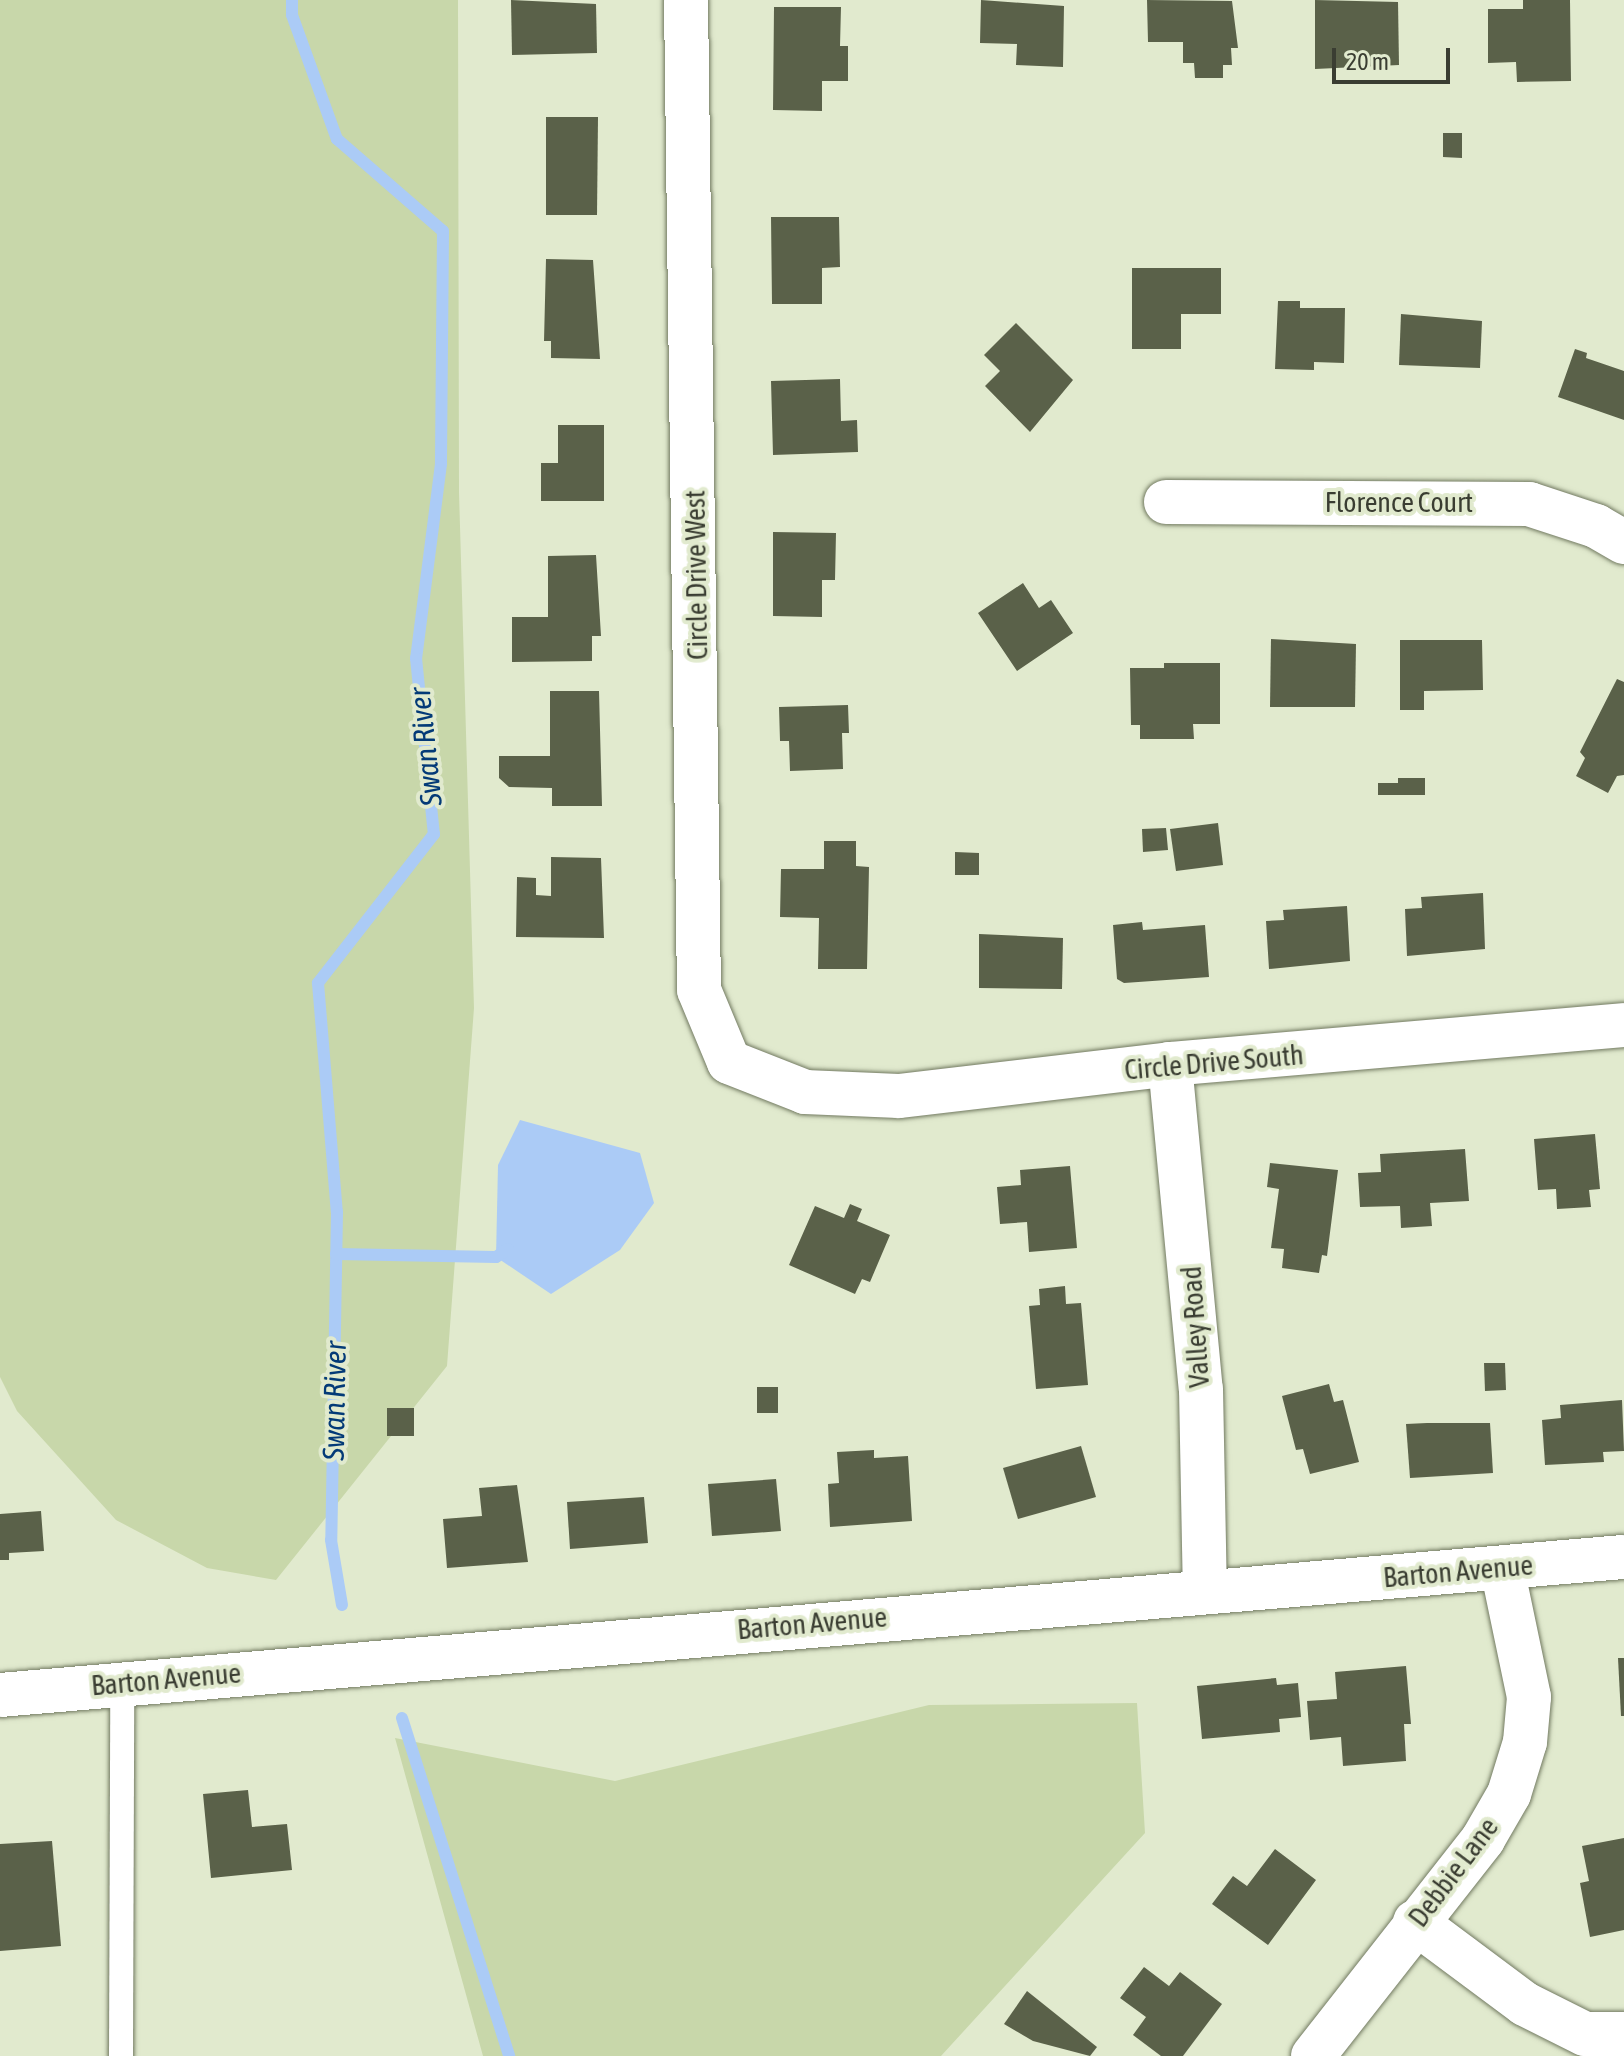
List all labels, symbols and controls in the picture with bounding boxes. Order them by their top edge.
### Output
scale bar [1336,32,1454,82]
text: 20 m [1346,48,1389,75]
street label: Florence Court [1325,485,1473,519]
street label: Circle Drive West [678,490,714,660]
water label: Swan River [401,686,449,808]
street label: Circle Drive South [1123,1037,1305,1087]
street label: Valley Road [1174,1265,1216,1389]
water label: Swan River [315,1341,353,1461]
street label: Barton Avenue [1382,1548,1534,1594]
street label: Barton Avenue [736,1600,888,1646]
street label: Barton Avenue [90,1656,242,1702]
street label: Debbie Lane [1401,1811,1505,1933]

